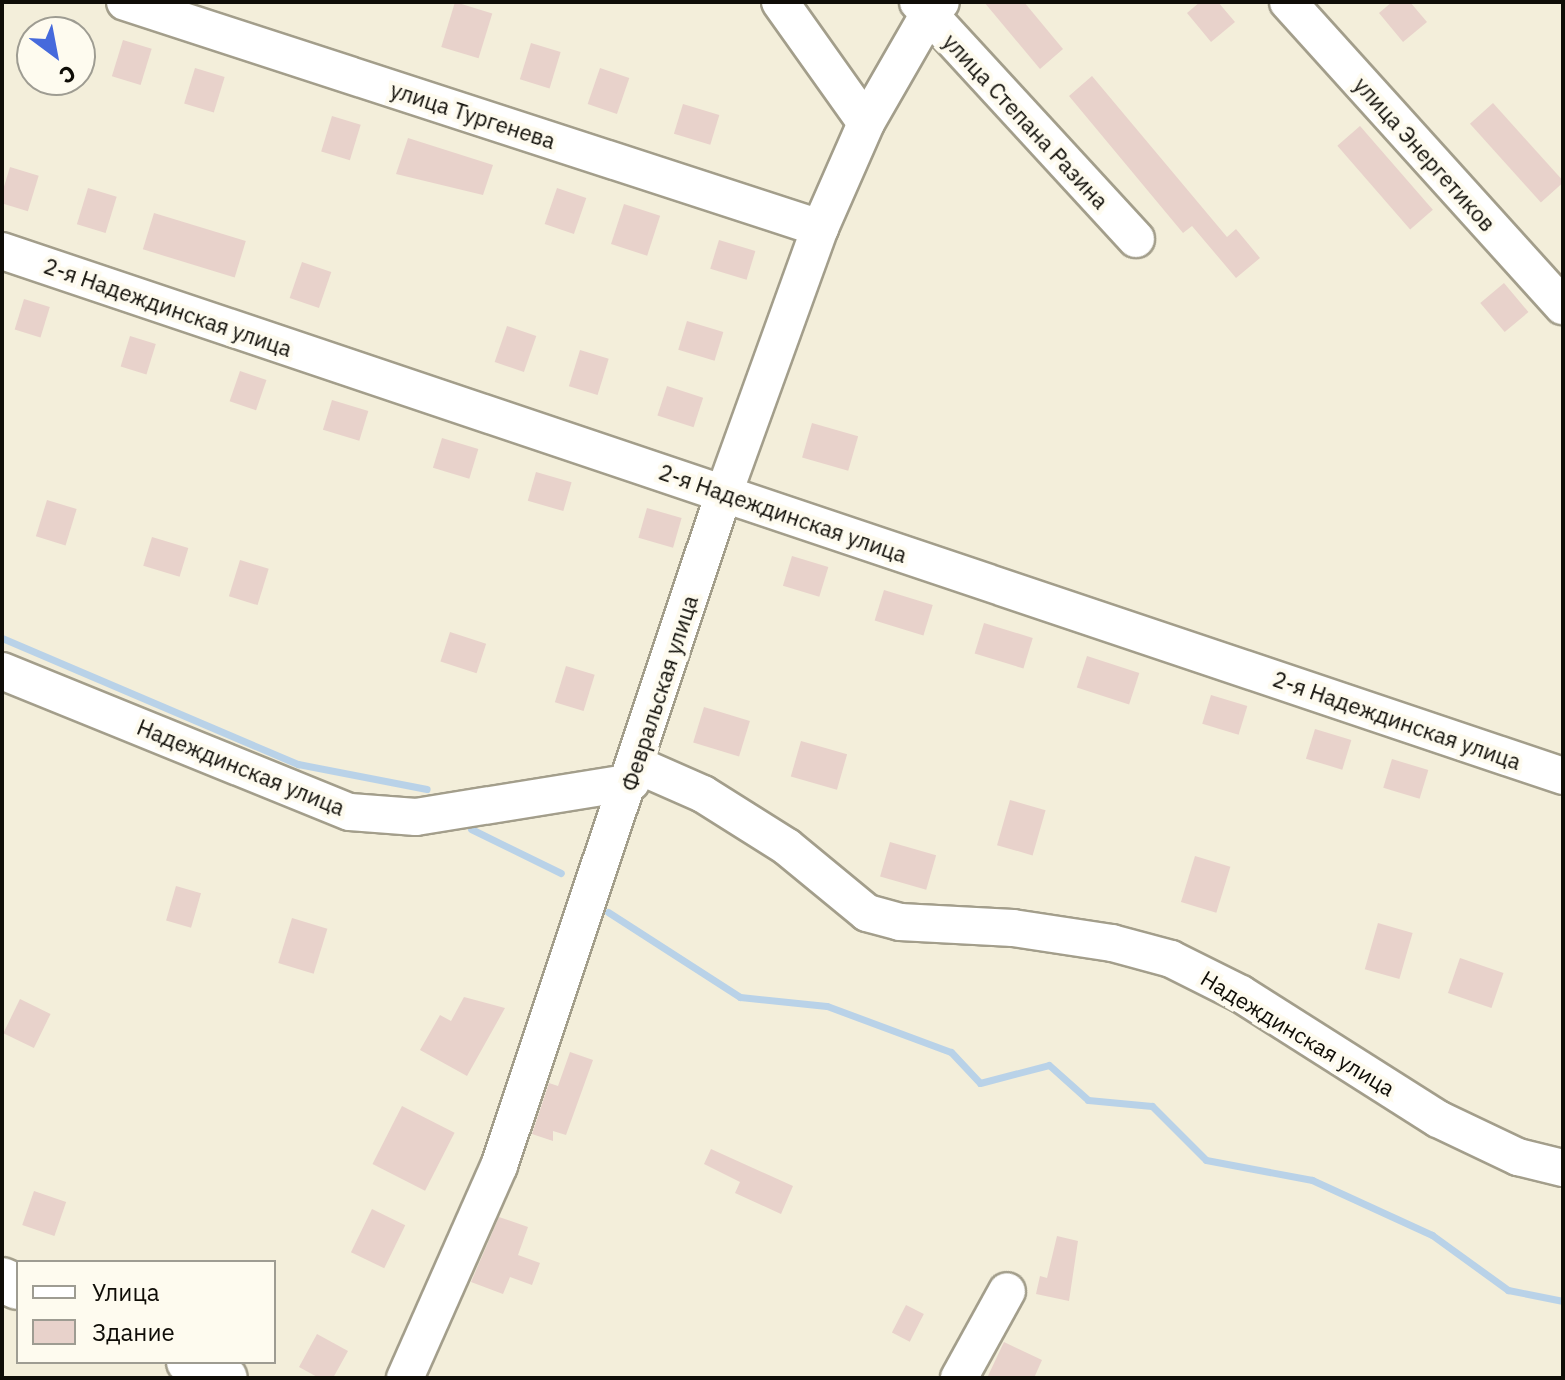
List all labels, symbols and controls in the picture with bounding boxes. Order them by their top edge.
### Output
north arrow [16,16,96,96]
street label: улица Степана Разина [938,28,1114,214]
text: С [54,59,82,91]
street label: улица Энергетиков [1349,71,1501,237]
street label: улица Тургенева [387,76,559,154]
street label: 2-я Надеждинская улица [41,252,295,362]
street label: 2-я Надеждинская улица [656,458,910,568]
street label: Февральская улица [615,592,703,794]
street label: 2-я Надеждинская улица [1270,665,1524,775]
street label: Надеждинская улица [133,713,349,821]
street label: Надеждинская улица [1196,965,1400,1101]
legend [16,1260,276,1364]
text: Улица [92,1276,160,1308]
text: Здание [92,1316,175,1348]

